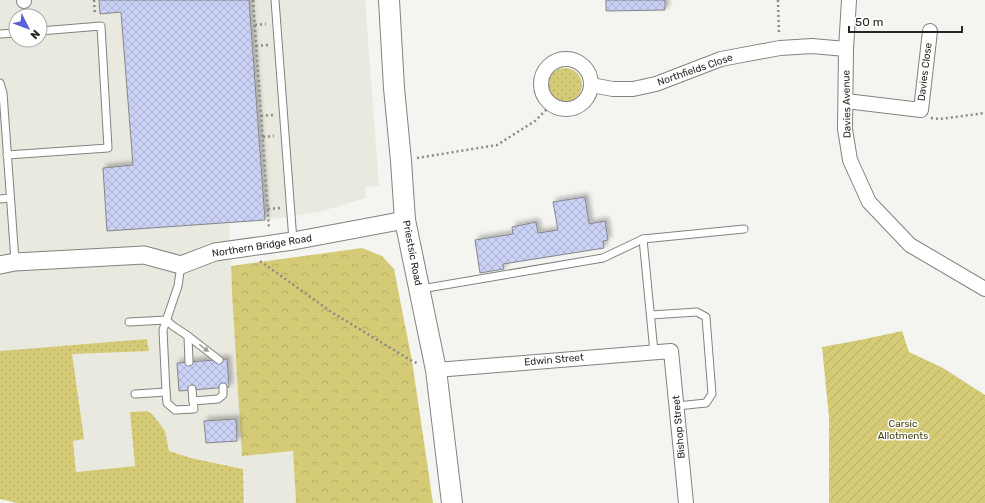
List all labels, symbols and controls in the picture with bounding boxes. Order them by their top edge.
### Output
north arrow [8,8,48,48]
scale bar [849,8,962,34]
text: 50 m [855,15,883,29]
text: N [28,27,43,42]
street label: Davies Close [915,42,935,102]
street label: Northfields Close [656,51,735,89]
street label: Davies Avenue [840,69,854,138]
street label: Priestsic Road [400,219,424,287]
street label: Northern Bridge Road [211,232,313,260]
one-way arrow [199,344,209,352]
street label: Edwin Street [524,351,584,369]
street label: Bishop Street [670,395,688,459]
park label: Carsic Allotments [878,418,928,442]

